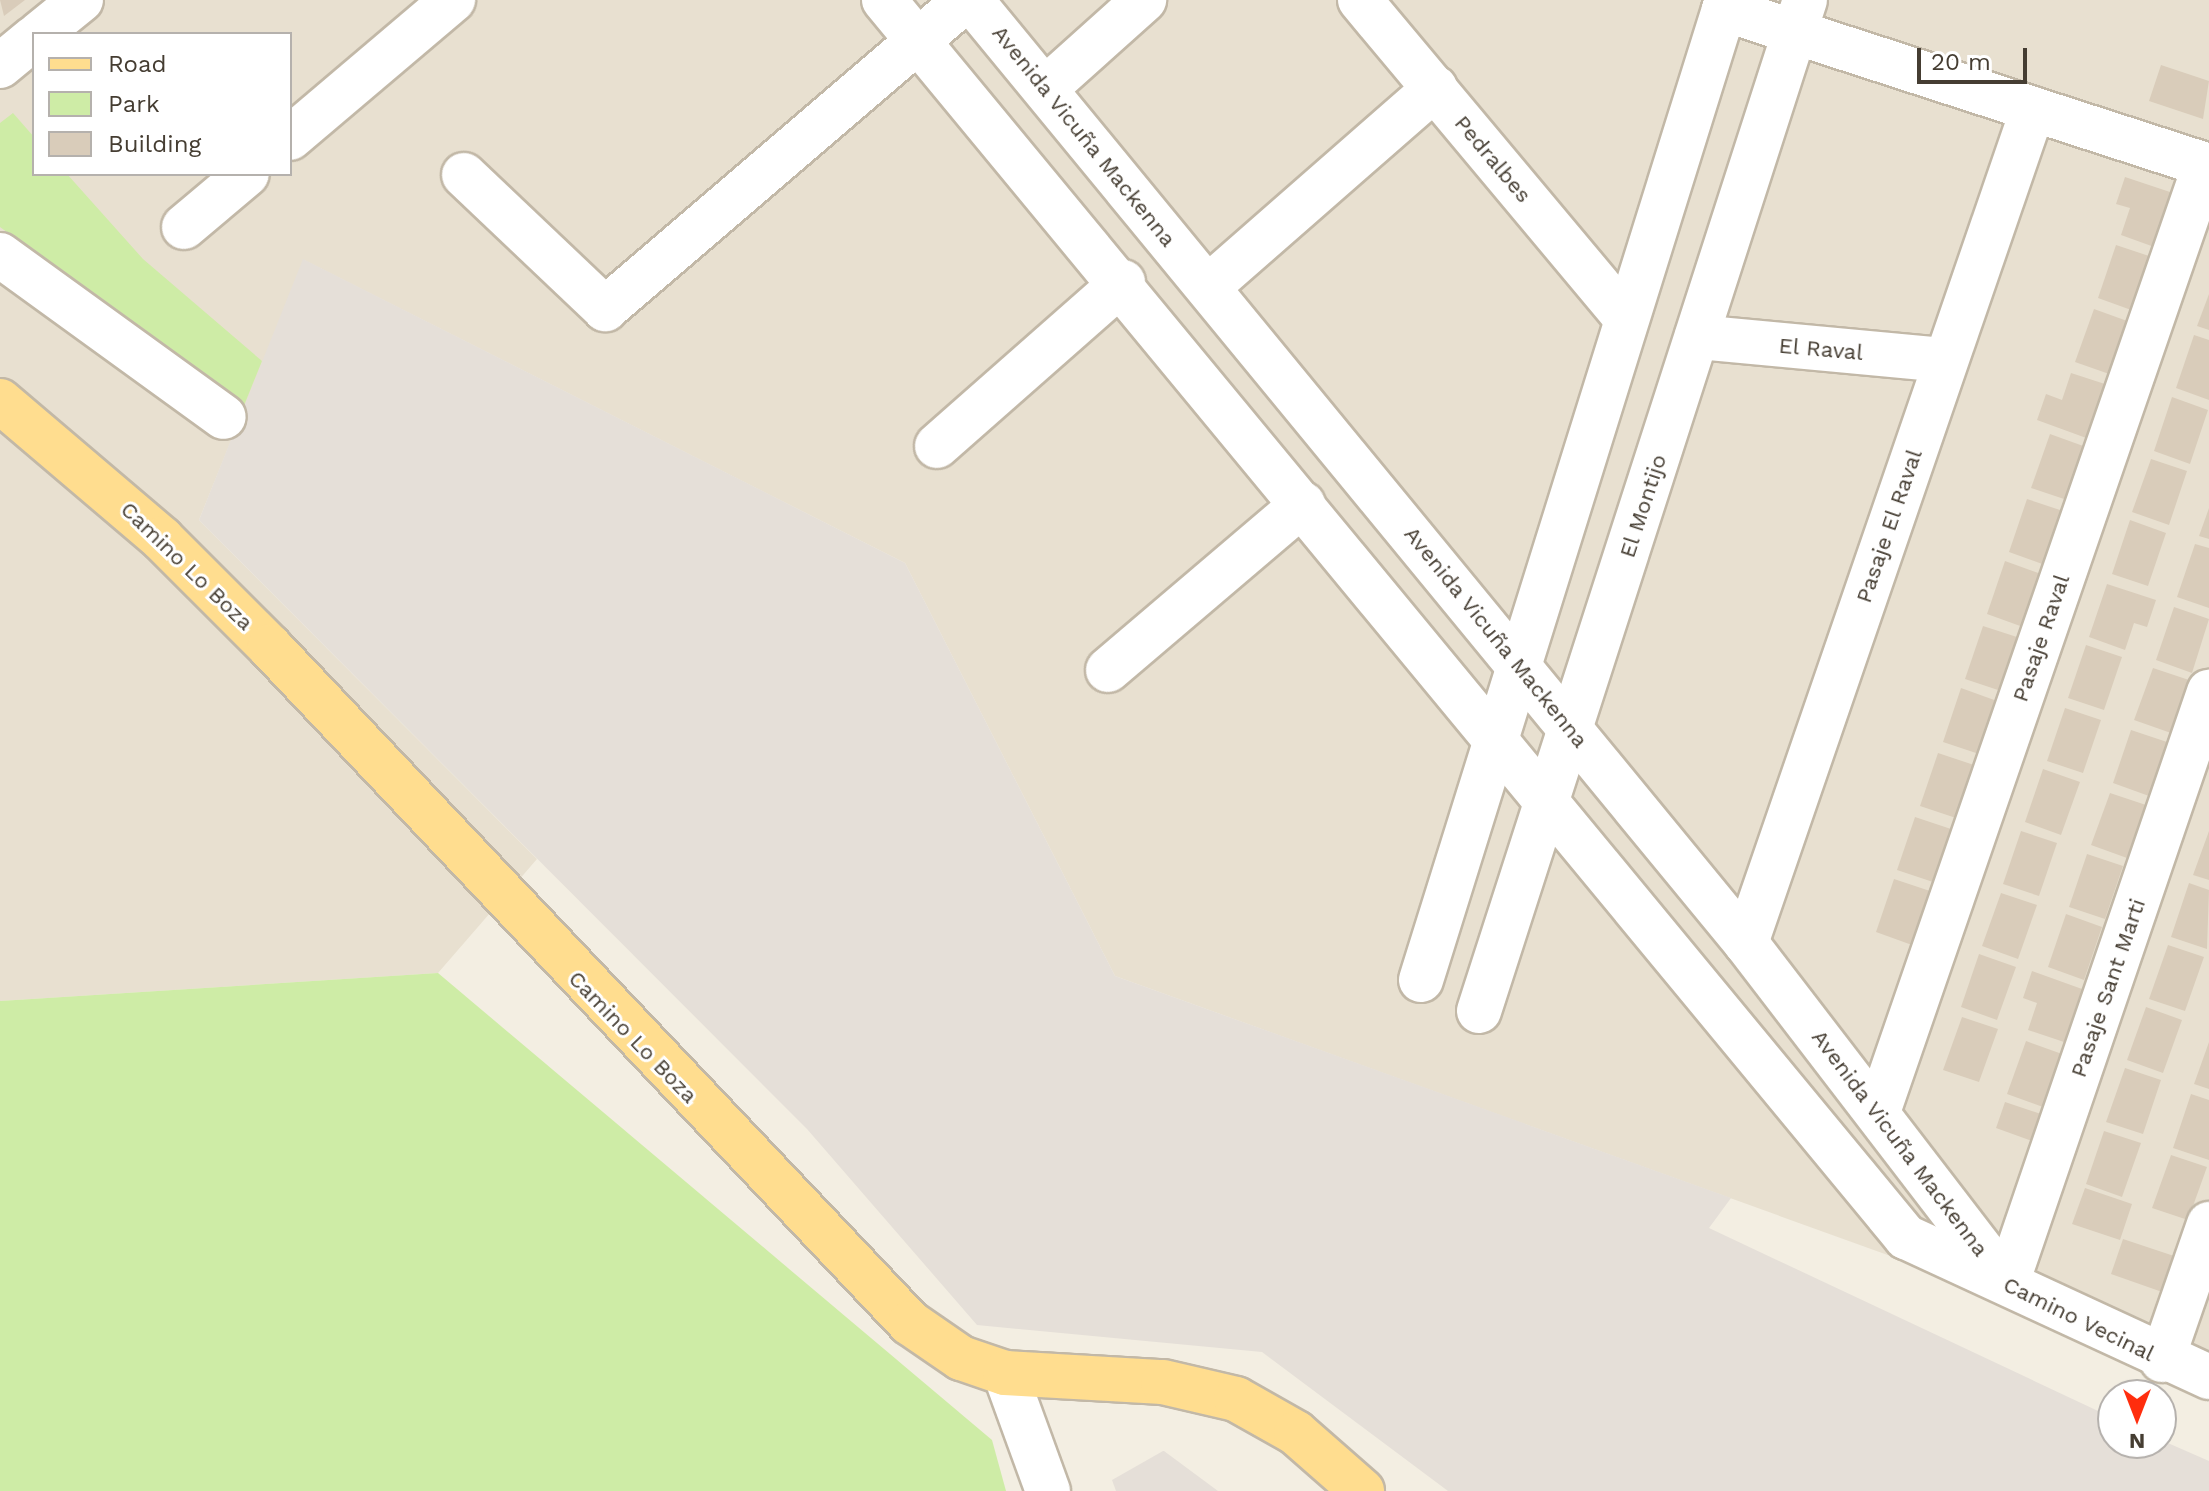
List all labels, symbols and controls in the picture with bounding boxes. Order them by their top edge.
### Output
street label: Avenida Vicuña Mackenna [986,19,1182,253]
legend [32,32,292,176]
scale bar [1921,32,2031,82]
text: 20 m [1931,48,1991,76]
text: Road [108,50,167,78]
text: Park [108,90,160,118]
street label: Pedralbes [1449,110,1537,208]
text: Building [108,130,201,158]
street label: El Raval [1777,332,1865,366]
street label: Pasaje El Raval [1850,445,1928,607]
street label: El Montijo [1614,451,1672,561]
street label: Camino Lo Boza [115,496,259,636]
street label: Avenida Vicuña Mackenna [1398,520,1594,754]
street label: Pasaje Raval [2007,571,2075,705]
street label: Pasaje Sant Marti [2065,895,2151,1081]
street label: Camino Lo Boza [563,965,703,1109]
street label: Avenida Vicuña Mackenna [1806,1024,1994,1262]
street label: Camino Vecinal [1999,1271,2159,1367]
north arrow [2097,1379,2177,1459]
text: N [2129,1429,2145,1454]

